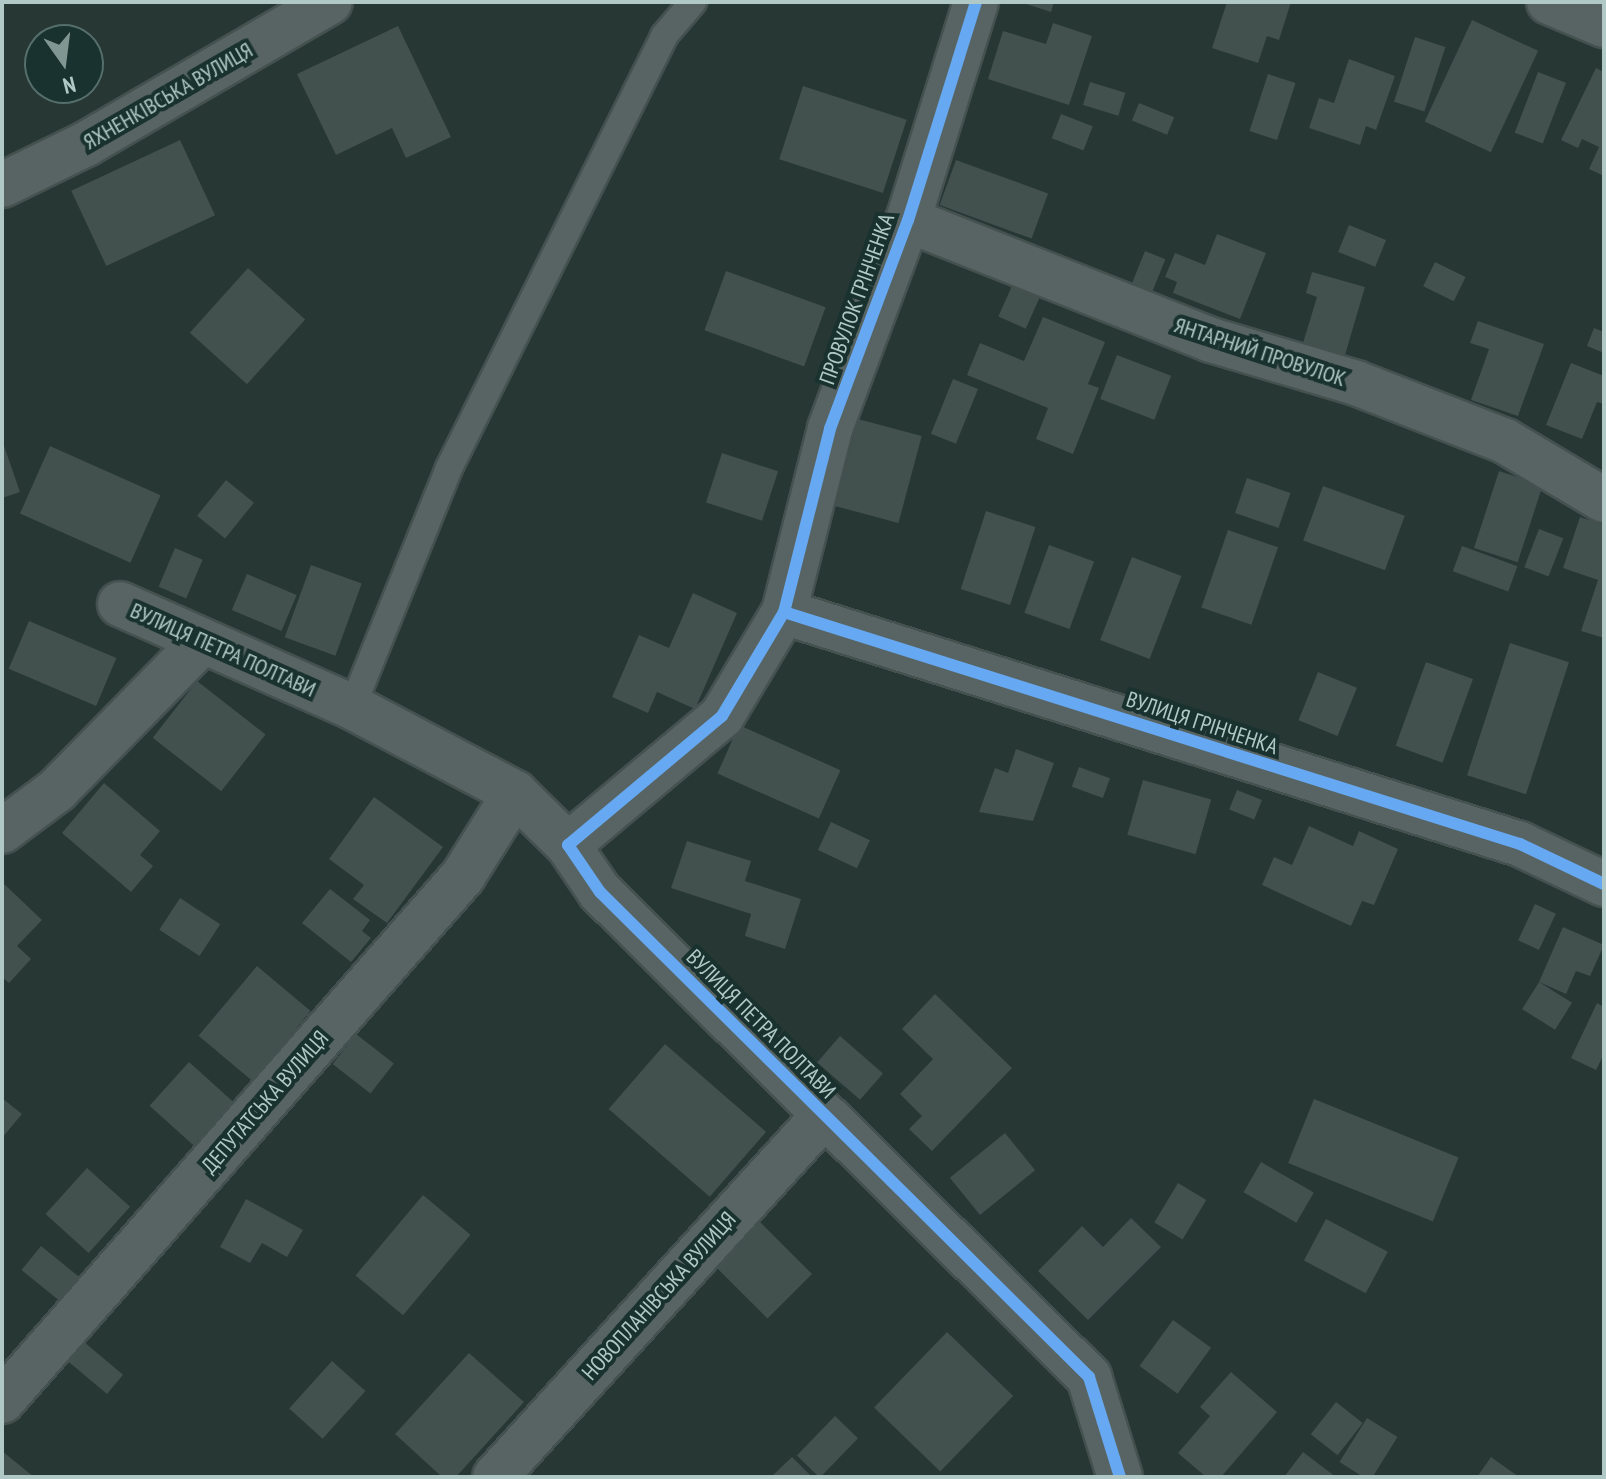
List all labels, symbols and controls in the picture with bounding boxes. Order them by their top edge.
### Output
north arrow [24,24,104,104]
street label: ЯХНЕНКІВСЬКА ВУЛИЦЯ [78,37,258,155]
text: N [60,70,78,100]
street label: ПРОВУЛОК ГРІНЧЕНКА [814,210,900,388]
street label: ЯНТАРНИЙ ПРОВУЛОК [1171,312,1349,392]
street label: ВУЛИЦЯ ПЕТРА ПОЛТАВИ [126,597,320,703]
street label: ВУЛИЦЯ ГРІНЧЕНКА [1123,686,1281,760]
street label: ВУЛИЦЯ ПЕТРА ПОЛТАВИ [681,944,841,1104]
street label: ДЕПУТАТСЬКА ВУЛИЦЯ [196,1025,334,1179]
street label: НОВОПЛАНІВСЬКА ВУЛИЦЯ [576,1206,742,1386]

